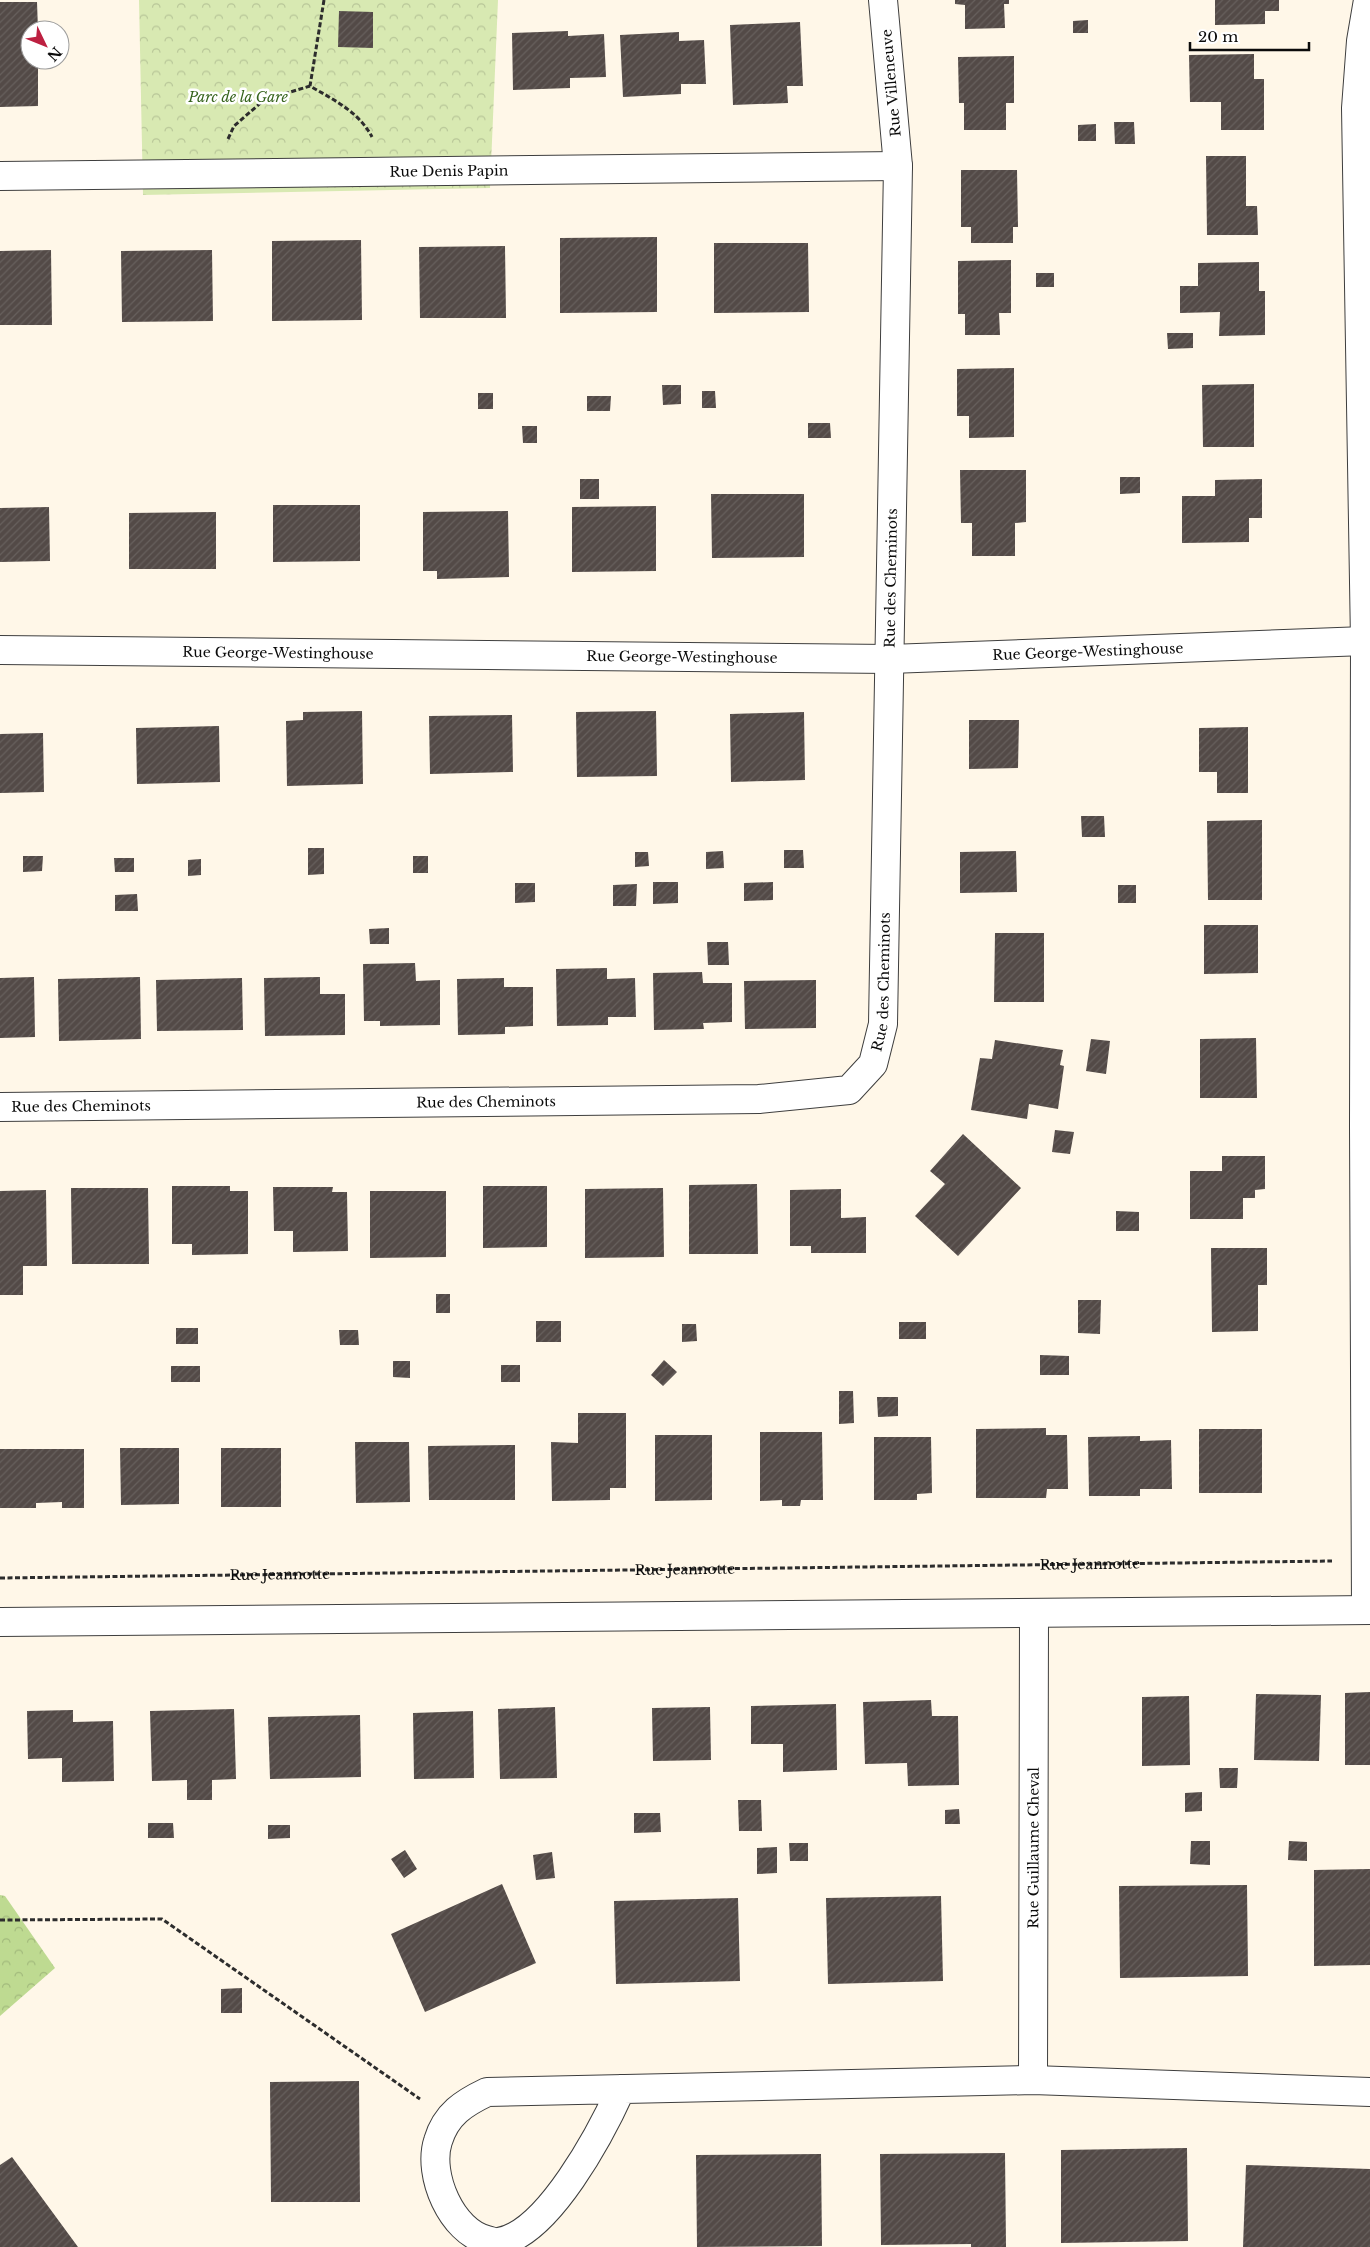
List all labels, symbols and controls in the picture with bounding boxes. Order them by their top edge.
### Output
north arrow [20,20,70,70]
scale bar [1190,20,1309,52]
text: 20 m [1198,27,1238,46]
street label: Rue Villeneuve [877,28,905,138]
text: N [43,43,66,65]
park label: Parc de la Gare [187,88,288,106]
street label: Rue Denis Papin [389,161,509,181]
street label: Rue des Cheminots [881,508,901,648]
street label: Rue George-Westinghouse [992,639,1184,664]
street label: Rue George-Westinghouse [182,643,374,663]
street label: Rue George-Westinghouse [586,647,778,667]
street label: Rue des Cheminots [868,912,894,1053]
street label: Rue des Cheminots [416,1092,556,1112]
street label: Rue des Cheminots [11,1096,151,1116]
street label: Rue Jeannotte [1040,1554,1140,1574]
street label: Rue Jeannotte [635,1560,735,1579]
street label: Rue Jeannotte [230,1565,330,1584]
street label: Rue Guillaume Cheval [1024,1767,1043,1929]

